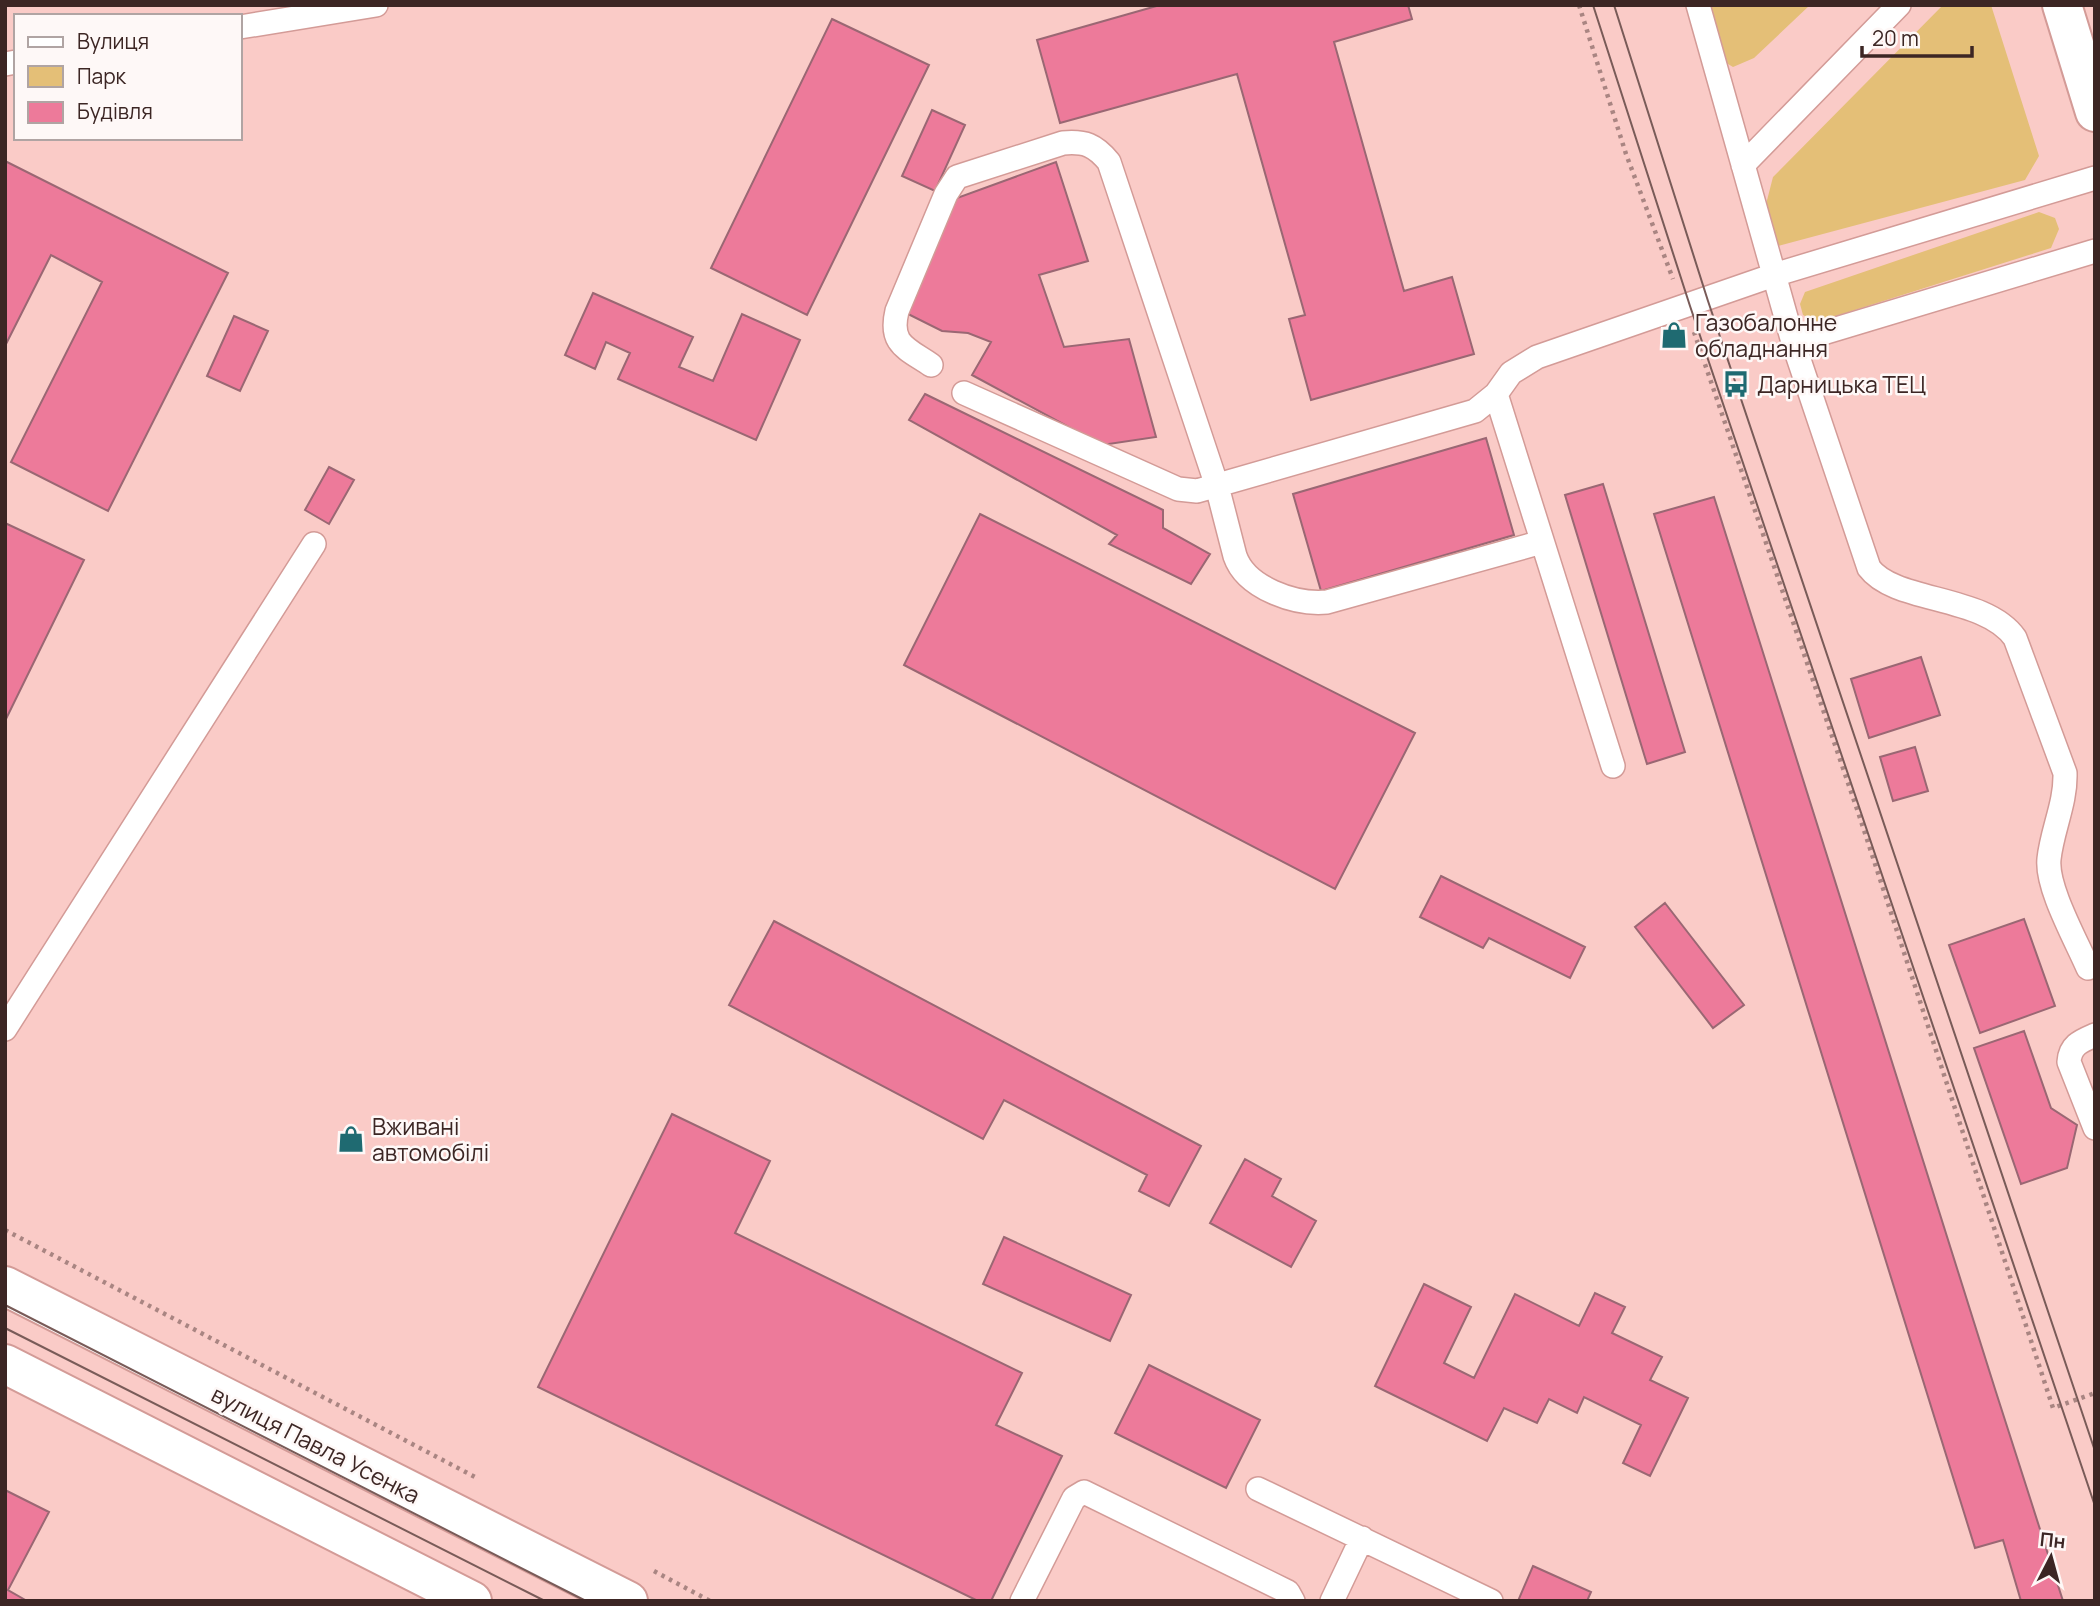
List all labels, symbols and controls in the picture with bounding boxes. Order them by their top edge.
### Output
legend [14,14,242,140]
scale bar [1862,14,1972,58]
text: 20 m [1872,24,1919,52]
text: Вулиця [77,27,149,55]
text: Парк [77,62,127,90]
text: Будівля [77,97,153,125]
place label: Газобалонне обладнання [1695,306,1837,364]
shop icon: Газобалонне обладнання [1659,320,1689,350]
place label: Дарницька ТЕЦ [1757,368,1926,400]
bus stop icon: Дарницька ТЕЦ [1721,369,1751,399]
place label: Вживані автомобілі [372,1110,489,1168]
shop icon: Вживані автомобілі [336,1124,366,1154]
street label: вулиця Павла Усенка [206,1378,426,1510]
north arrow [2016,1522,2086,1592]
text: Пн [2039,1526,2067,1554]

